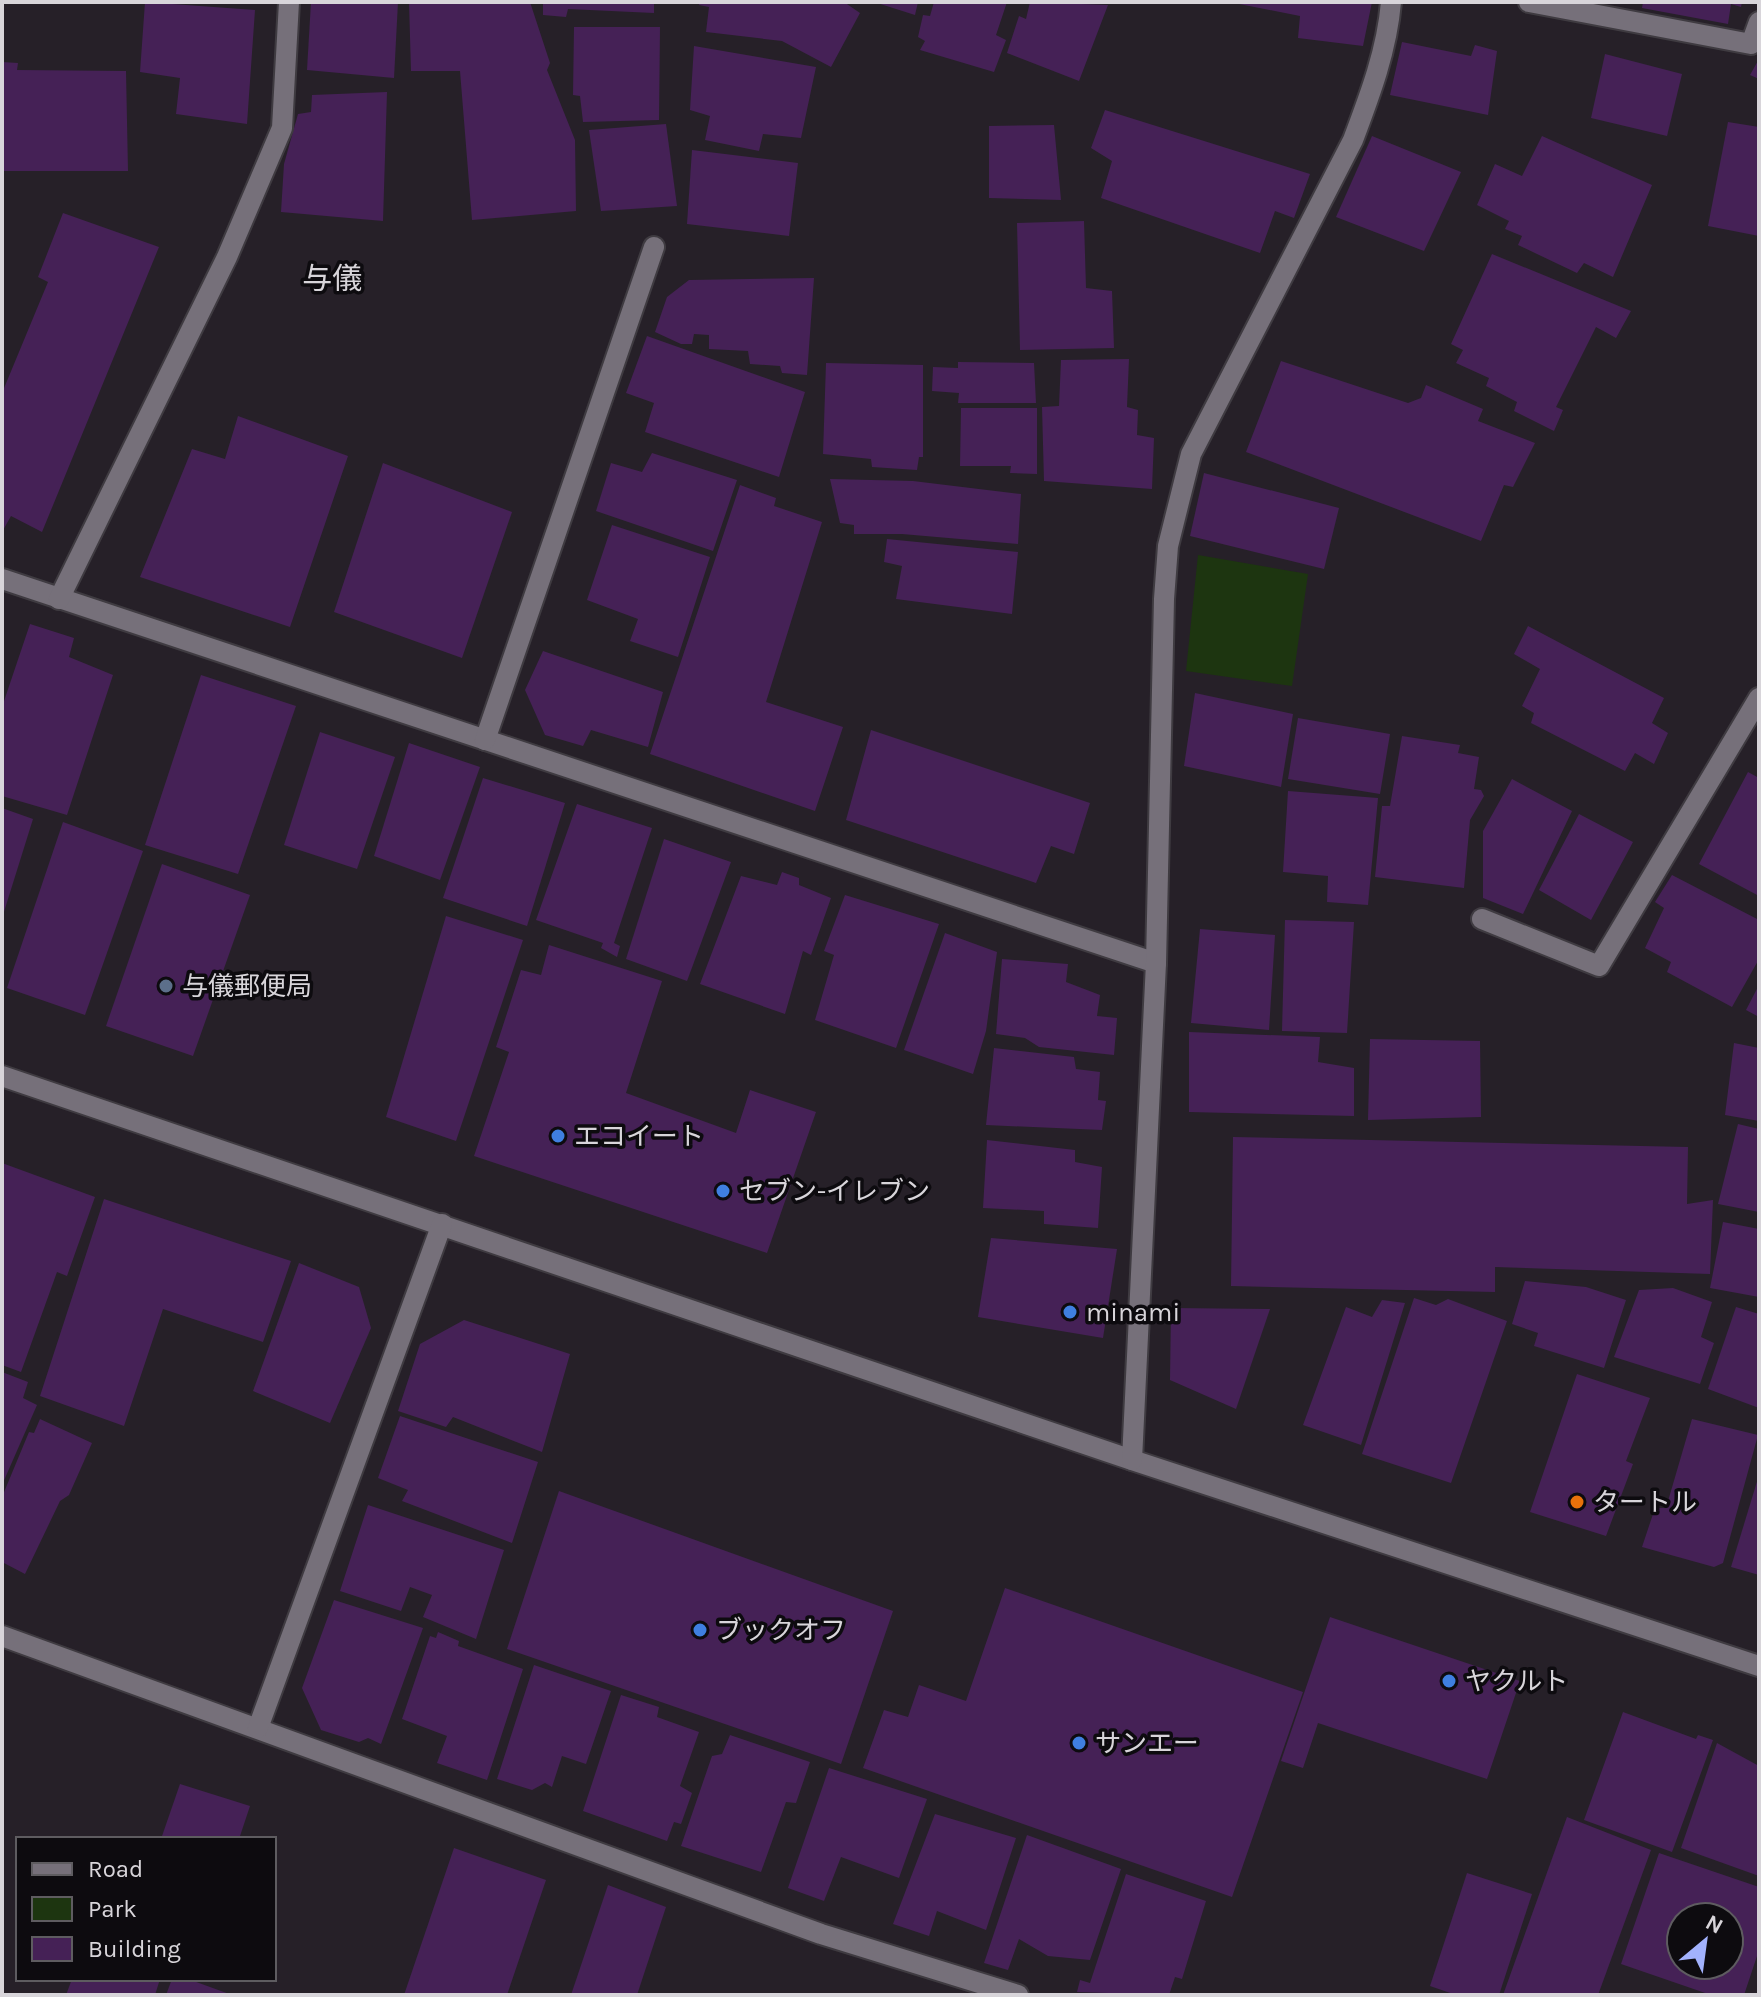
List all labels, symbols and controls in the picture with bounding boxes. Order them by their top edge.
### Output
district label: 与儀 [302,261,362,297]
place label: 与儀郵便局 [182,971,312,1002]
marker: 与儀郵便局 [157,977,175,995]
place label: エコイート [574,1121,704,1152]
marker: エコイート [549,1127,567,1145]
place label: セブン-イレブン [739,1176,930,1207]
marker: セブン-イレブン [714,1182,732,1200]
place label: minami [1086,1297,1180,1328]
marker: minami [1061,1303,1079,1321]
place label: タートル [1593,1487,1697,1518]
marker: タートル [1568,1493,1586,1511]
place label: ブックオフ [716,1615,846,1646]
marker: ブックオフ [691,1621,709,1639]
place label: ヤクルト [1465,1666,1568,1697]
marker: ヤクルト [1440,1672,1458,1690]
place label: サンエー [1095,1728,1199,1759]
marker: サンエー [1070,1734,1088,1752]
legend [16,1837,276,1981]
text: Road [88,1855,143,1883]
text: Park [88,1895,137,1923]
north arrow [1665,1901,1745,1981]
text: N [1701,1909,1727,1940]
text: Building [88,1935,181,1963]

